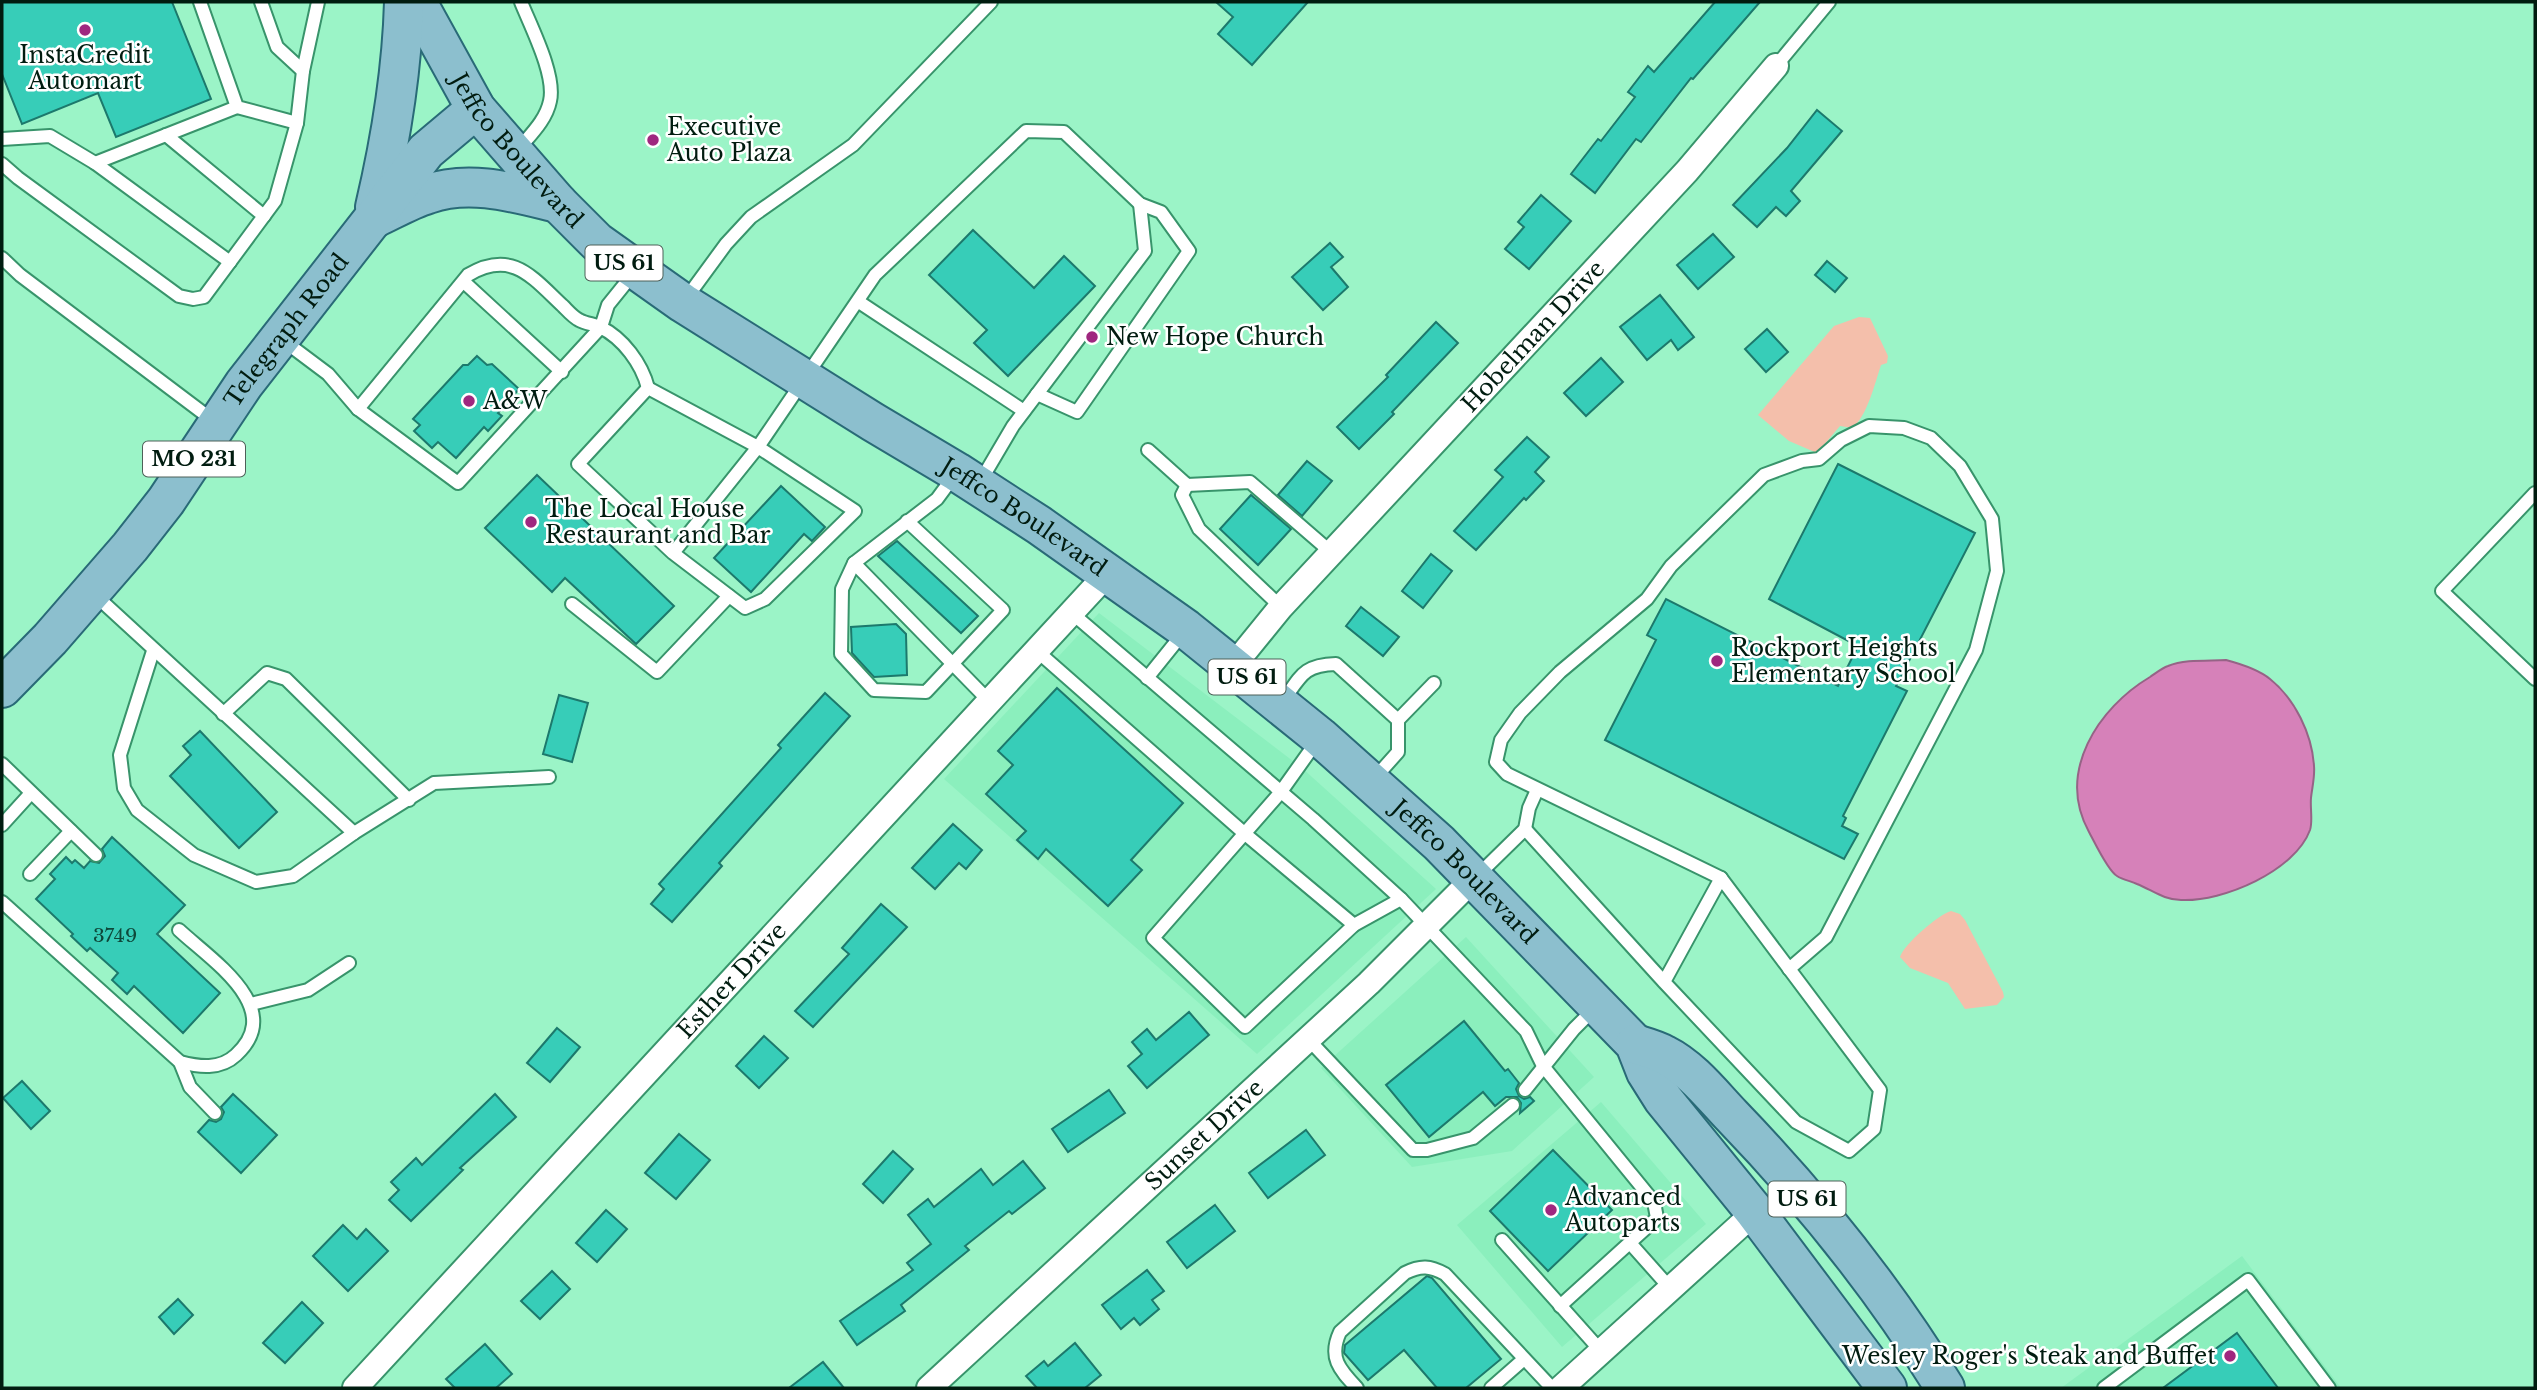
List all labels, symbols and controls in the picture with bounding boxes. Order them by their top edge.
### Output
marker: InstaCredit Automart [77,22,93,38]
place label: InstaCredit Automart [19,41,151,95]
street label: Jeffco Boulevard [443,66,589,234]
place label: Executive Auto Plaza [666,113,792,167]
marker: Executive Auto Plaza [645,132,661,148]
road number: US 61 [586,246,662,280]
street label: Telegraph Road [219,248,355,412]
street label: Hobelman Drive [1456,255,1611,418]
place label: New Hope Church [1106,323,1324,351]
marker: New Hope Church [1084,329,1100,345]
place label: A&W [482,387,548,415]
marker: A&W [461,393,477,409]
road number: MO 231 [143,442,245,476]
street label: Jeffco Boulevard [933,450,1112,582]
place label: The Local House Restaurant and Bar [545,495,770,549]
marker: The Local House Restaurant and Bar [523,514,539,530]
place label: Rockport Heights Elementary School [1731,634,1956,688]
marker: Rockport Heights Elementary School [1709,653,1725,669]
road number: US 61 [1208,660,1286,694]
street label: Jeffco Boulevard [1384,792,1543,950]
street label: Esther Drive [671,917,792,1044]
house number: 3749 [93,924,137,947]
street label: Sunset Drive [1139,1073,1269,1196]
road number: US 61 [1769,1182,1846,1216]
place label: Advanced Autoparts [1564,1183,1681,1237]
marker: Advanced Autoparts [1543,1202,1559,1218]
place label: Wesley Roger's Steak and Buffet [1841,1342,2216,1370]
marker: Wesley Roger's Steak and Buffet [2222,1348,2238,1364]

